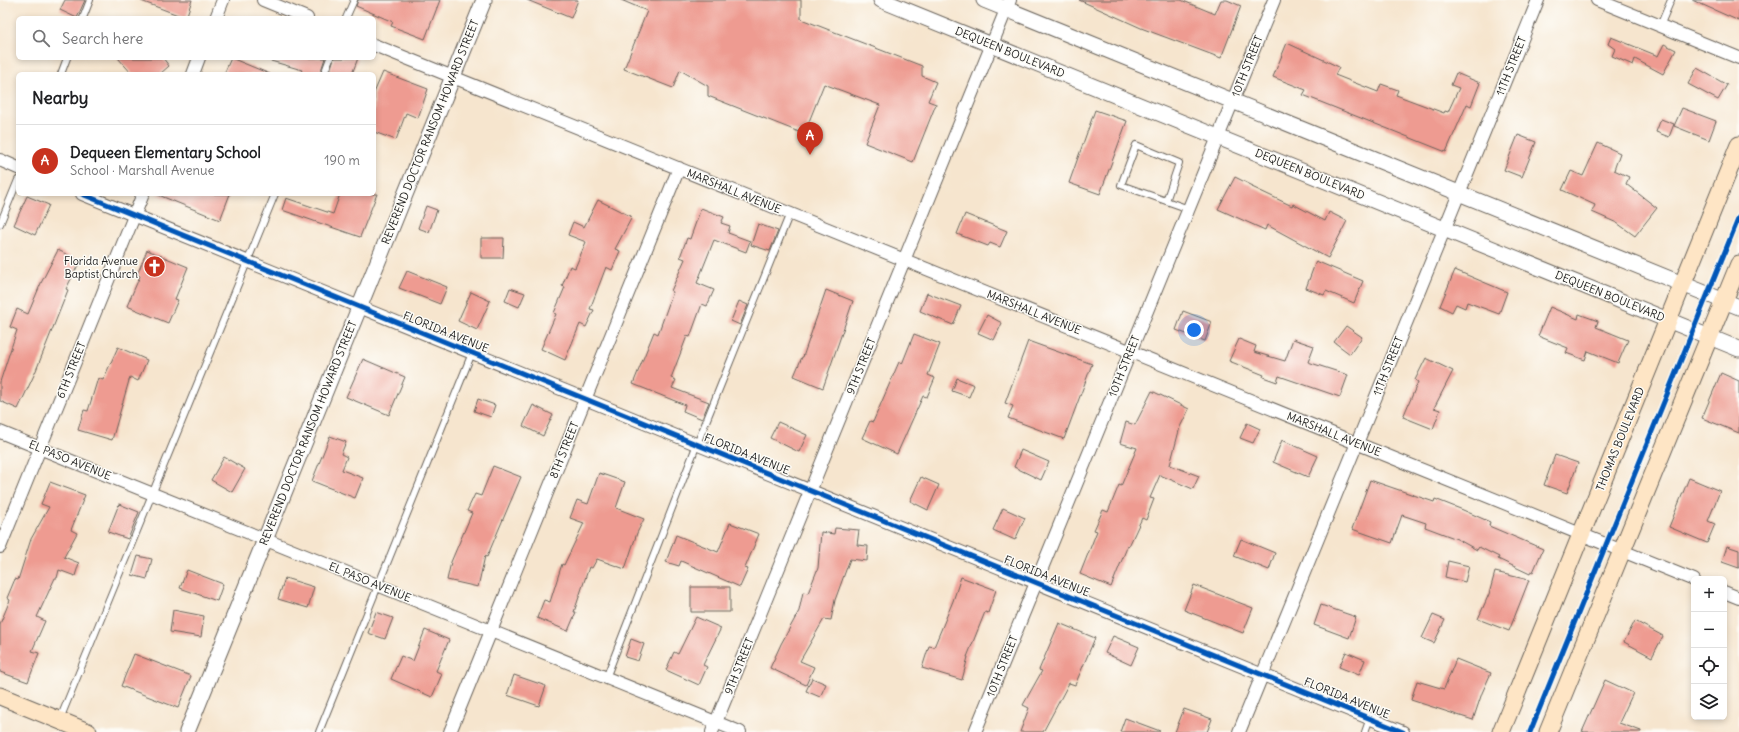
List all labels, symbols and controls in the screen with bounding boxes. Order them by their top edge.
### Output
search box [16,16,376,60]
street label: REVEREND DOCTOR RANSOM HOWARD STREET [378,17,482,246]
street label: DEQUEEN BOULEVARD [953,24,1067,80]
icon: search [30,27,52,49]
text: Search here [62,29,143,48]
street label: 10TH STREET [1228,33,1266,99]
street label: 11TH STREET [1493,34,1529,98]
text: Nearby [32,87,88,109]
pin: A [797,122,823,155]
text: Dequeen Elementary School [70,143,261,162]
street label: DEQUEEN BOULEVARD [1253,146,1367,202]
text: A [41,152,49,169]
text: 190 m [324,152,360,169]
text: School · Marshall Avenue [70,162,214,179]
street label: MARSHALL AVENUE [685,166,783,216]
place label: Florida Avenue Baptist Church [64,254,138,281]
church icon: Florida Avenue Baptist Church [141,254,167,280]
street label: DEQUEEN BOULEVARD [1553,268,1667,324]
street label: MARSHALL AVENUE [985,287,1083,337]
street label: FLORIDA AVENUE [401,308,491,356]
street label: REVEREND DOCTOR RANSOM HOWARD STREET [256,318,360,547]
your location [1184,320,1204,340]
street label: 10TH STREET [1105,333,1143,399]
street label: 11TH STREET [1370,334,1406,398]
street label: 9TH STREET [843,335,879,396]
street label: 6TH STREET [53,339,89,400]
street label: THOMAS BOULEVARD [1593,385,1647,493]
street label: MARSHALL AVENUE [1285,409,1383,459]
street label: 8TH STREET [546,419,582,480]
street label: FLORIDA AVENUE [702,430,792,478]
street label: EL PASO AVENUE [27,437,113,483]
street label: FLORIDA AVENUE [1002,552,1092,600]
street label: EL PASO AVENUE [327,559,413,605]
map controls [1691,576,1727,720]
button: + [1691,576,1727,612]
button: − [1691,612,1727,648]
street label: 10TH STREET [983,633,1021,699]
street label: 9TH STREET [721,635,757,696]
button: locate [1691,648,1727,684]
street label: FLORIDA AVENUE [1302,674,1392,722]
button: layers [1691,684,1727,720]

